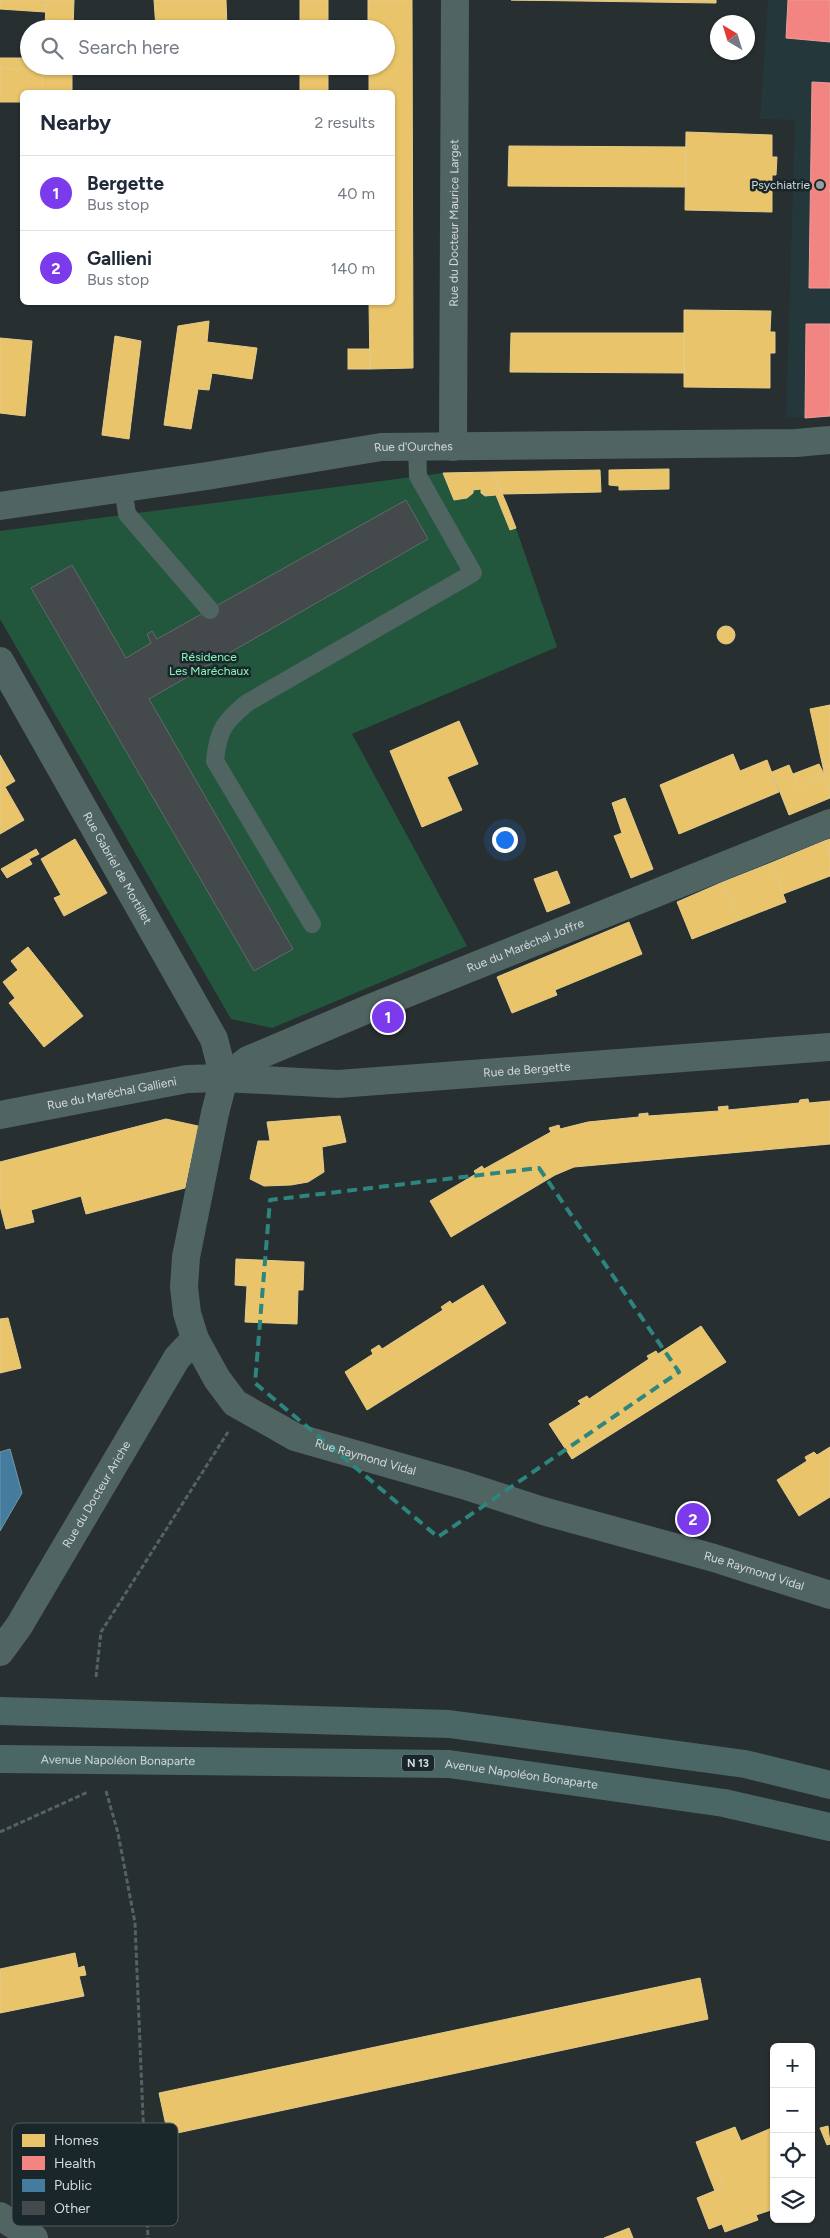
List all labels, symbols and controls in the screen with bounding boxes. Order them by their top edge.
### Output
north arrow [710,15,755,60]
search box [20,20,395,75]
icon: search [38,34,66,62]
text: Search here [78,36,180,59]
text: Nearby [40,110,111,135]
text: 2 results [315,113,375,132]
street label: Rue du Docteur Maurice Larget [447,139,461,307]
text: Bergette [87,172,164,195]
place label: Psychiatrie [751,178,810,192]
marker: Psychiatrie [814,179,826,191]
text: 1 [53,184,59,203]
text: 40 m [337,184,375,203]
text: Bus stop [87,195,149,214]
text: Gallieni [87,247,152,270]
text: 2 [51,259,61,278]
text: 140 m [331,259,375,278]
text: Bus stop [87,270,149,289]
street label: Rue d'Ourches [373,439,453,455]
park label: Résidence Les Maréchaux [169,650,249,678]
street label: Rue Gabriel de Mortillet [80,810,155,927]
your location [492,827,518,853]
street label: Rue du Maréchal Joffre [465,916,586,975]
pin: 1 [372,998,404,1036]
street label: Rue de Bergette [483,1060,571,1080]
street label: Rue du Maréchal Gallieni [46,1074,178,1113]
street label: Rue Raymond Vidal [313,1436,418,1478]
street label: Rue du Docteur Ariche [60,1438,134,1550]
pin: 2 [677,1500,709,1538]
street label: Rue Raymond Vidal [702,1549,806,1593]
street label: Avenue Napoléon Bonaparte [41,1752,196,1768]
road number: N 13 [402,1755,434,1772]
street label: Avenue Napoléon Bonaparte [445,1757,599,1792]
map controls [770,2043,815,2223]
button: + [770,2043,815,2088]
button: − [770,2088,815,2133]
legend [12,2123,178,2226]
text: Homes [54,2132,99,2149]
button: locate [770,2133,815,2178]
text: Health [54,2155,96,2172]
text: Public [54,2177,92,2194]
button: layers [770,2178,815,2223]
text: Other [54,2200,91,2217]

